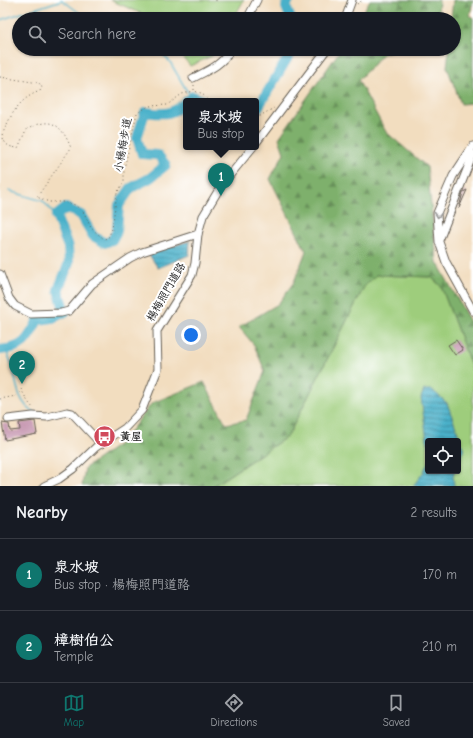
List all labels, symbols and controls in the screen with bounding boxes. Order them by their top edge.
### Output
search box [12,12,461,56]
icon: search [26,23,48,45]
text: Search here [58,25,136,43]
popup [183,98,259,150]
text: 泉水坡 [198,108,243,126]
street label: 小楊梅步道 [112,117,134,173]
text: Bus stop [198,126,244,141]
pin: 1 [208,163,234,196]
one-way arrow [434,212,443,219]
street label: 楊梅照門道路 [144,260,188,324]
your location [181,325,201,345]
pin: 2 [9,351,35,384]
bus stop icon: 黃屋 [91,423,117,449]
place label: 黃屋 [120,430,142,443]
map controls [425,438,461,474]
button: locate [425,438,461,474]
text: Nearby [16,503,67,522]
text: 2 results [410,505,457,520]
text: 泉水坡 [54,558,99,576]
text: 1 [26,567,32,582]
text: 170 m [423,567,457,582]
text: Bus stop · 楊梅照門道路 [54,577,190,592]
text: 樟樹伯公 [54,631,114,649]
text: 2 [26,639,32,654]
text: 210 m [422,639,457,654]
text: Temple [54,649,93,664]
tab: Map [63,692,85,729]
tab: Directions [211,692,257,729]
tab: Saved [383,692,410,729]

